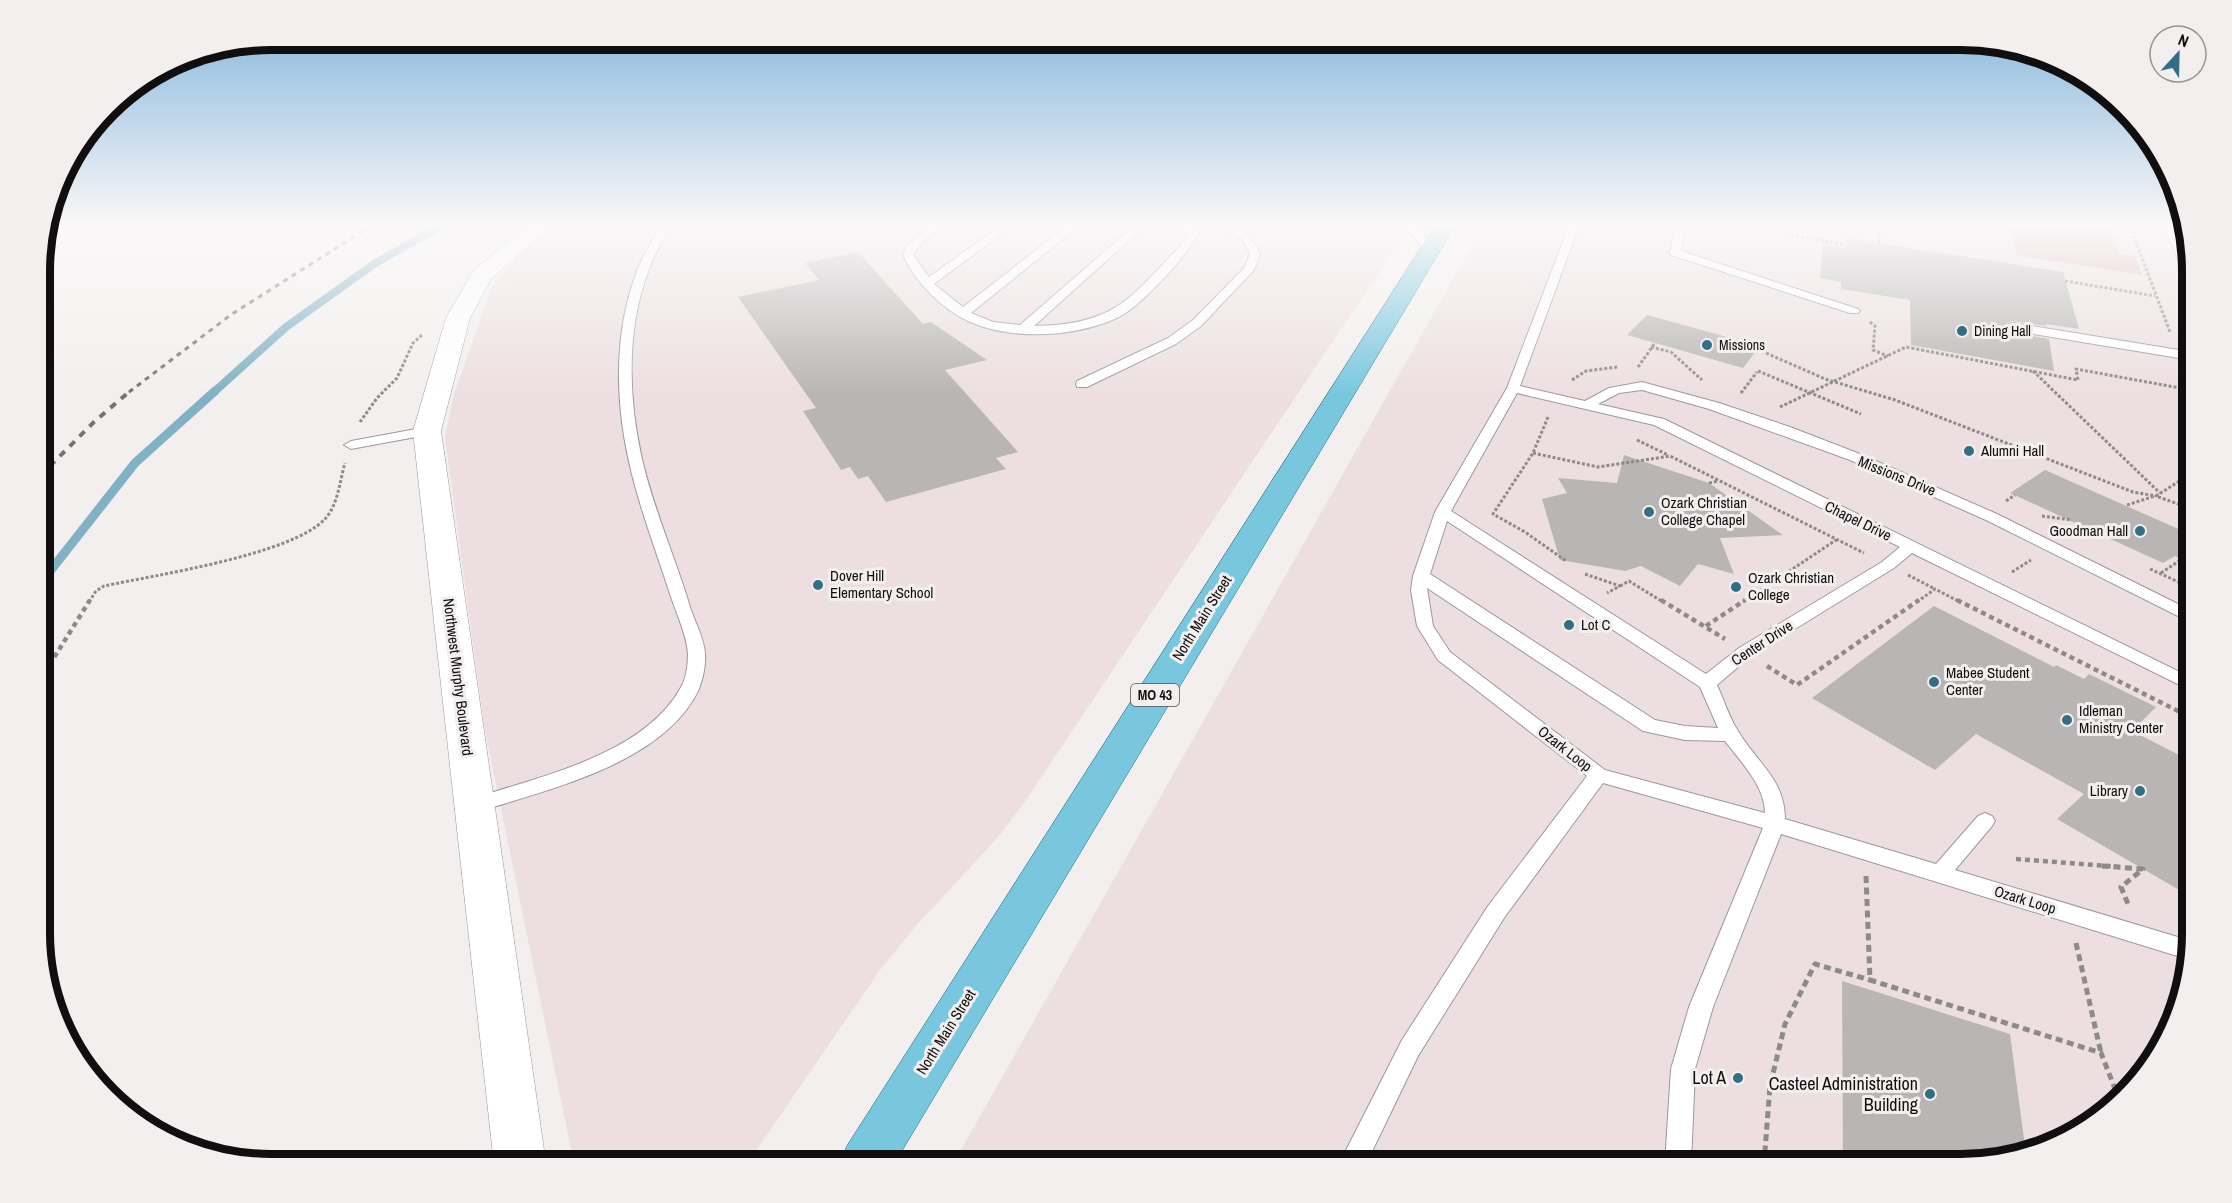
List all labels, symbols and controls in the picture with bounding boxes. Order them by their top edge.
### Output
north arrow [2148,24,2208,84]
text: N [2175,28,2192,52]
place label: Dining Hall [1974,322,2031,340]
marker: Dining Hall [1955,324,1969,338]
place label: Missions [1719,336,1765,354]
marker: Missions [1700,338,1714,352]
place label: Alumni Hall [1980,440,2044,461]
marker: Alumni Hall [1962,444,1976,458]
street label: Missions Drive [1855,450,1939,501]
place label: Ozark Christian College Chapel [1661,492,1747,530]
street label: Chapel Drive [1821,495,1895,546]
marker: Ozark Christian College Chapel [1642,505,1656,519]
place label: Goodman Hall [2049,520,2128,541]
marker: Goodman Hall [2133,524,2147,538]
place label: Dover Hill Elementary School [830,565,933,603]
place label: Ozark Christian College [1748,567,1834,605]
street label: North Main Street [1167,571,1237,664]
marker: Dover Hill Elementary School [811,578,825,592]
marker: Ozark Christian College [1729,580,1743,594]
street label: Northwest Murphy Boulevard [438,597,479,757]
place label: Lot C [1581,614,1611,635]
street label: Center Drive [1727,615,1797,670]
marker: Lot C [1562,618,1576,632]
place label: Mabee Student Center [1946,662,2030,700]
marker: Mabee Student Center [1927,675,1941,689]
road number: MO 43 [1131,684,1179,706]
place label: Idleman Ministry Center [2079,700,2163,738]
marker: Idleman Ministry Center [2060,713,2074,727]
street label: Ozark Loop [1534,721,1597,777]
place label: Library [2090,780,2129,801]
marker: Library [2133,784,2147,798]
street label: Ozark Loop [1992,880,2059,919]
street label: North Main Street [911,985,981,1078]
place label: Lot A [1692,1065,1726,1090]
marker: Lot A [1731,1071,1745,1085]
place label: Casteel Administration Building [1769,1071,1919,1117]
marker: Casteel Administration Building [1923,1087,1937,1101]

